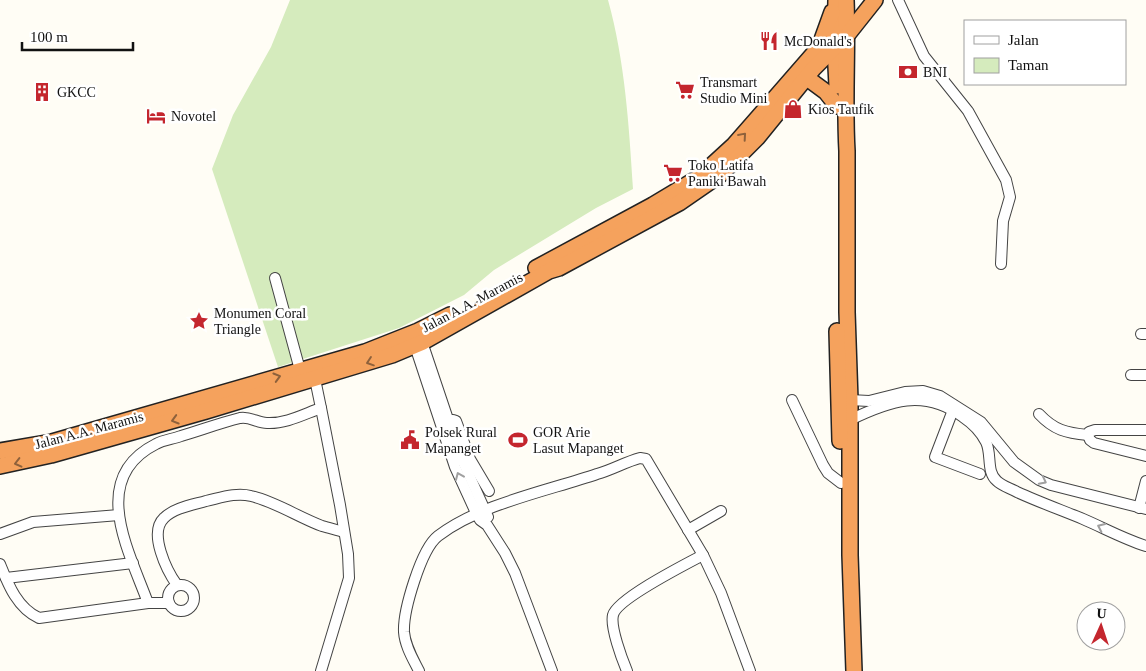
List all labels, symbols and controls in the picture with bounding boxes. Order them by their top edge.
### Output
scale bar [22,20,134,52]
legend [964,20,1126,85]
text: 100 m [30,29,68,45]
restaurant icon: McDonald's [758,30,780,52]
text: Jalan [1008,32,1039,48]
place label: McDonald's [784,34,852,49]
text: Taman [1008,57,1049,73]
bank icon: BNI [897,61,919,83]
place label: BNI [923,65,947,80]
place label: Transmart Studio Mini [700,75,767,106]
supermarket icon: Transmart Studio Mini [674,79,696,101]
building icon: GKCC [31,81,53,103]
place label: GKCC [57,85,96,100]
shop icon: Kios Taufik [782,98,804,120]
place label: Kios Taufik [808,102,874,117]
hotel icon: Novotel [145,105,167,127]
place label: Novotel [171,109,216,124]
one-way arrow [737,132,746,141]
place label: Toko Latifa Paniki Bawah [688,158,766,189]
supermarket icon: Toko Latifa Paniki Bawah [662,162,684,184]
street label: Jalan A.A. Maramis [419,270,525,335]
place label: Monumen Coral Triangle [214,306,306,337]
place icon: Monumen Coral Triangle [188,310,210,332]
one-way arrow [367,356,375,366]
one-way arrow [273,372,282,383]
street label: Jalan A.A. Maramis [33,409,145,452]
one-way arrow [171,414,180,424]
place label: Polsek Rural Mapanget [425,425,497,456]
place label: GOR Arie Lasut Mapanget [533,425,624,456]
public building icon: Polsek Rural Mapanget [399,429,421,451]
sports icon: GOR Arie Lasut Mapanget [507,429,529,451]
one-way arrow [14,457,23,468]
one-way arrow [455,472,466,481]
one-way arrow [1038,475,1047,485]
one-way arrow [1097,523,1106,534]
north arrow [1076,601,1126,651]
text: U [1096,606,1107,621]

